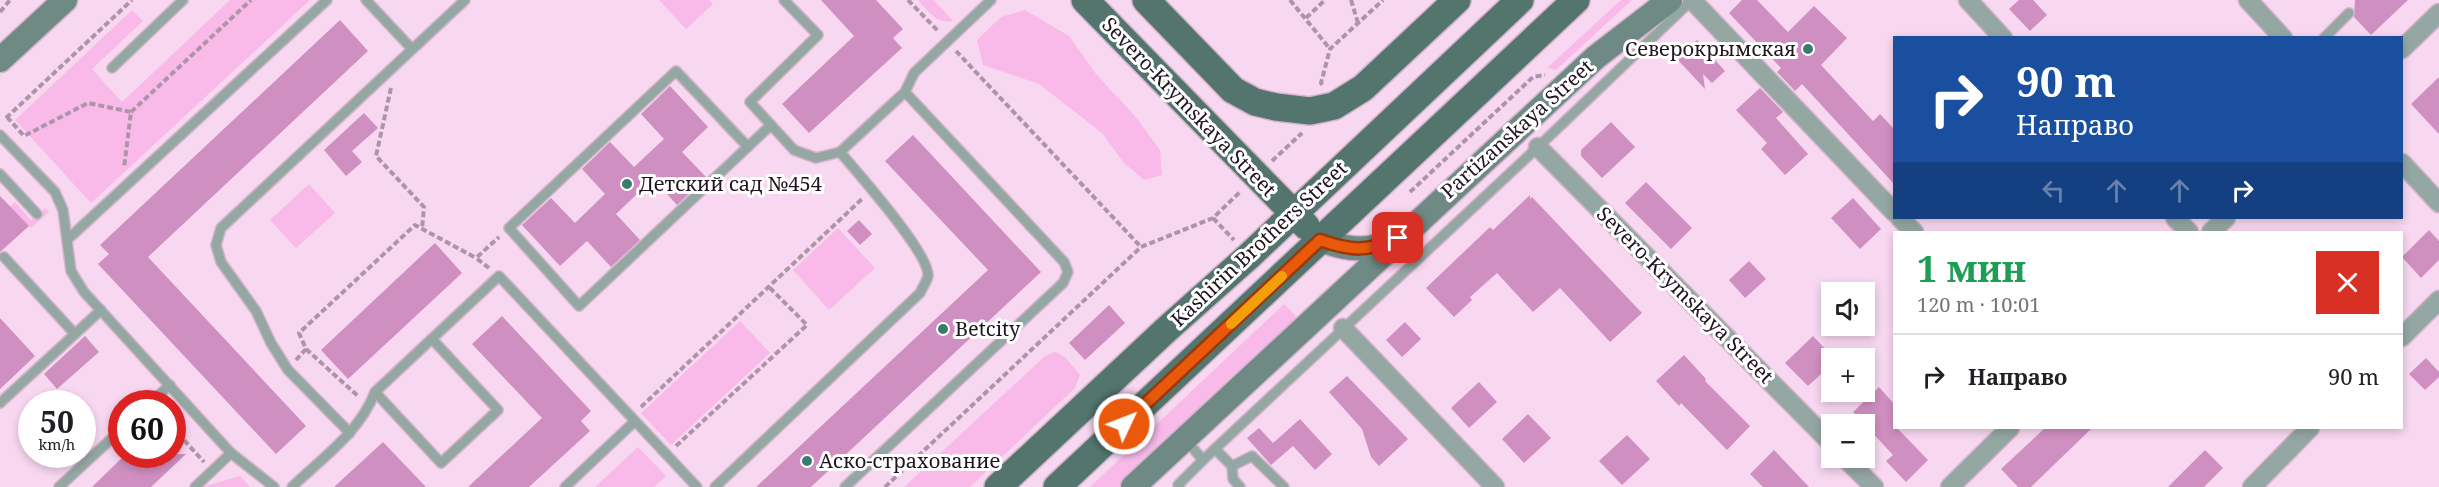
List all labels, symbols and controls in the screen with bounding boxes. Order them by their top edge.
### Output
street label: Severo-Krymskaya Street [1096,11,1282,202]
place label: Северокрымская [1625,35,1796,62]
marker: Северокрымская [1801,42,1815,56]
text: 90 m [2016,52,2116,109]
street label: Partizanskaya Street [1435,53,1598,204]
icon: right [1917,60,1995,138]
text: Направо [2016,106,2134,143]
street label: Kashirin Brothers Street [1165,155,1352,332]
place label: Детский сад №454 [639,170,822,197]
icon: left [2037,174,2070,207]
icon: ahead [2100,174,2133,207]
icon: ahead [2163,174,2196,207]
icon: right [2226,174,2259,207]
marker: Детский сад №454 [620,177,634,191]
street label: Severo-Krymskaya Street [1591,200,1780,389]
pin [1372,212,1423,263]
icon: arrive [1381,221,1414,254]
text: 1 мин [1917,244,2026,293]
button: close [2316,251,2379,314]
map controls [1821,282,1875,468]
button: sound [1821,282,1875,336]
text: 120 m · 10:01 [1917,291,2040,318]
place label: Betcity [955,315,1021,342]
marker: Betcity [936,322,950,336]
button: + [1821,348,1875,402]
icon: right [1917,360,1950,393]
text: Направо [1968,361,2067,391]
text: 90 m [2328,361,2379,391]
speed limit sign: 60 [108,390,186,468]
position arrow [1092,392,1156,456]
text: 50 [40,401,74,442]
button: − [1821,414,1875,468]
text: km/h [39,434,75,454]
place label: Аско-страхование [819,447,1000,474]
marker: Аско-страхование [800,454,814,468]

